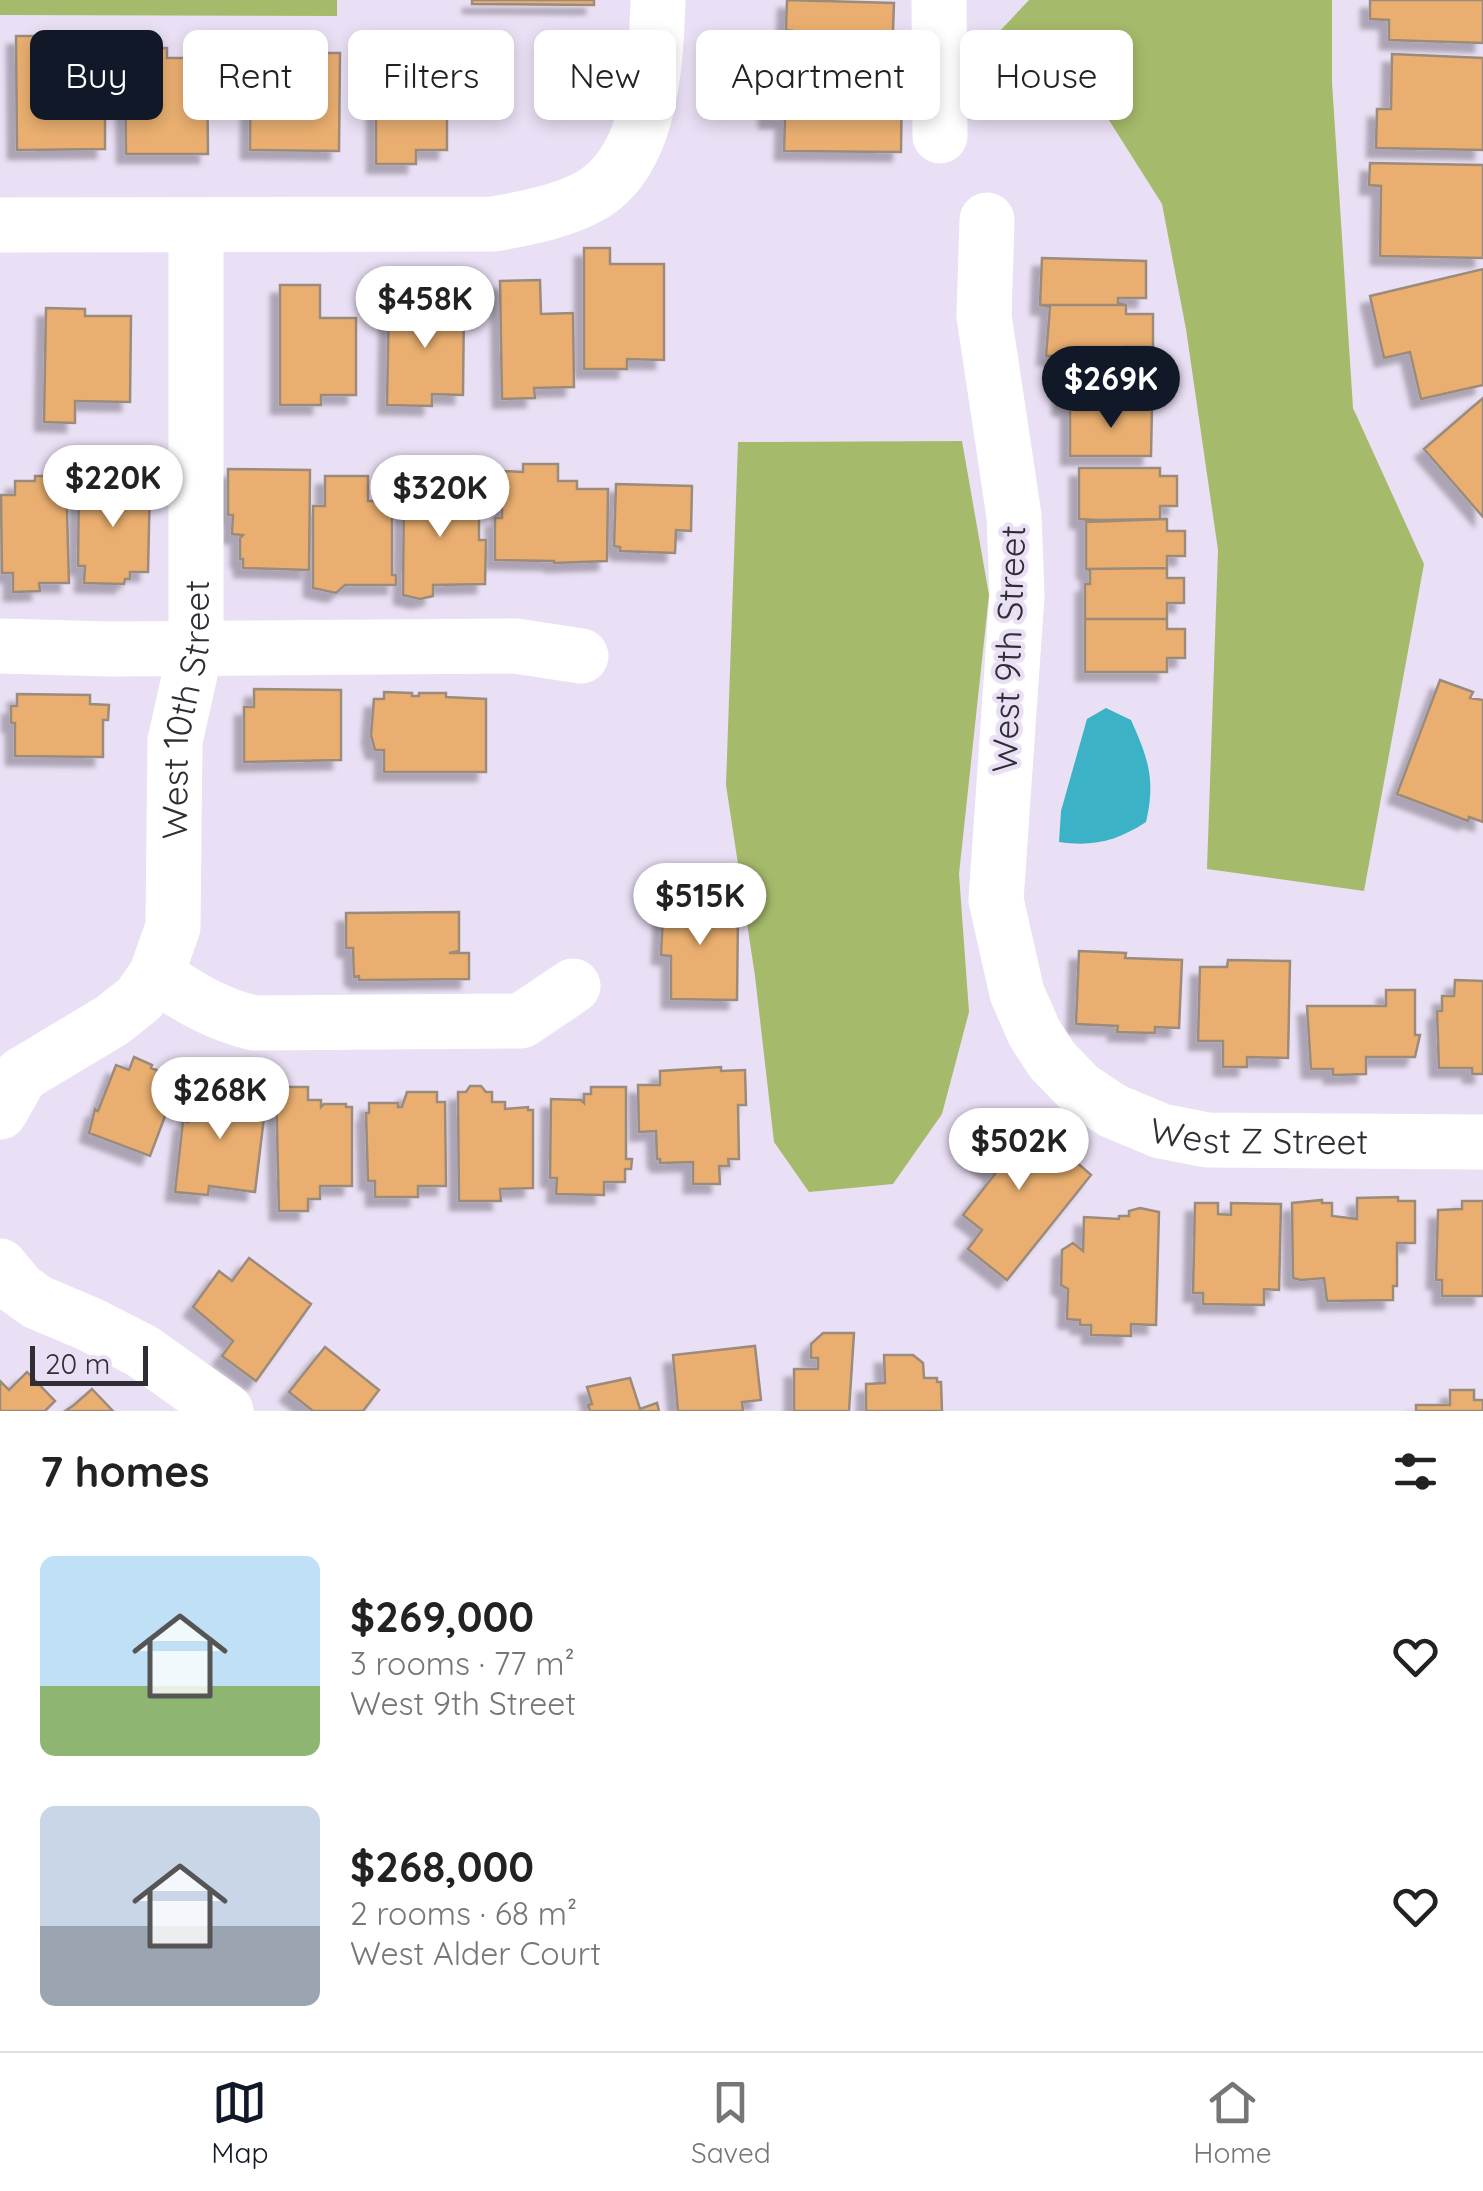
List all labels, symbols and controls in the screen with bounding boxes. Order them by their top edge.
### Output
chip: Buy [30,30,163,120]
chip: Rent [183,30,328,120]
chip: Filters [348,30,514,120]
chip: New [534,30,676,120]
chip: Apartment [696,30,940,120]
chip: House [960,30,1133,120]
pin: $458K [355,266,495,351]
text: $458K [378,278,472,318]
pin: $269K [1041,346,1181,431]
text: $269K [1064,358,1158,398]
pin: $220K [43,445,183,530]
pin: $320K [370,455,510,540]
text: $220K [65,457,161,497]
text: $320K [392,467,488,507]
street label: West 9th Street [982,525,1034,773]
street label: West 10th Street [152,580,218,840]
pin: $515K [630,863,770,948]
text: $515K [655,875,745,915]
pin: $268K [150,1057,290,1142]
text: $268K [173,1069,267,1109]
street label: West Z Street [1146,1107,1368,1163]
pin: $502K [949,1108,1089,1193]
text: $502K [971,1120,1067,1160]
scale bar [30,1341,148,1386]
text: 20 m [45,1346,110,1381]
icon: filters [1388,1444,1443,1499]
text: 7 homes [40,1445,209,1498]
text: $269,000 [350,1590,534,1643]
icon: home [120,1596,240,1716]
icon: heart [1388,1629,1443,1684]
text: 3 rooms · 77 m² [350,1643,575,1683]
text: West 9th Street [350,1683,576,1723]
text: $268,000 [350,1840,534,1893]
icon: home [120,1846,240,1966]
icon: heart [1388,1879,1443,1934]
text: 2 rooms · 68 m² [350,1893,577,1933]
text: West Alder Court [350,1933,601,1973]
tab: Map [211,2075,268,2170]
tab: Saved [691,2075,771,2170]
tab: Home [1193,2075,1272,2170]

